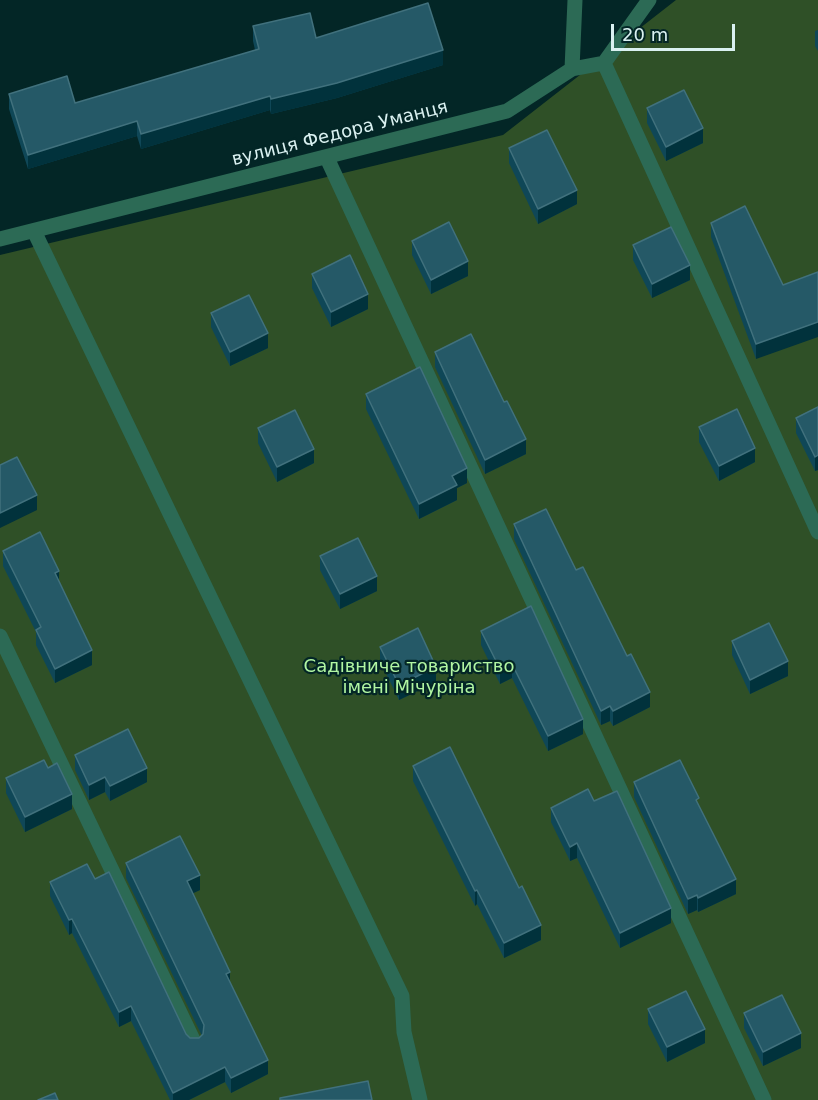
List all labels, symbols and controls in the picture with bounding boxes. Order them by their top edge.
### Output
scale bar [614,12,738,50]
text: 20 m [622,24,668,45]
street label: вулиця Федора Уманця [230,97,450,171]
park label: Садівниче товариство імені Мічуріна [304,656,514,698]

